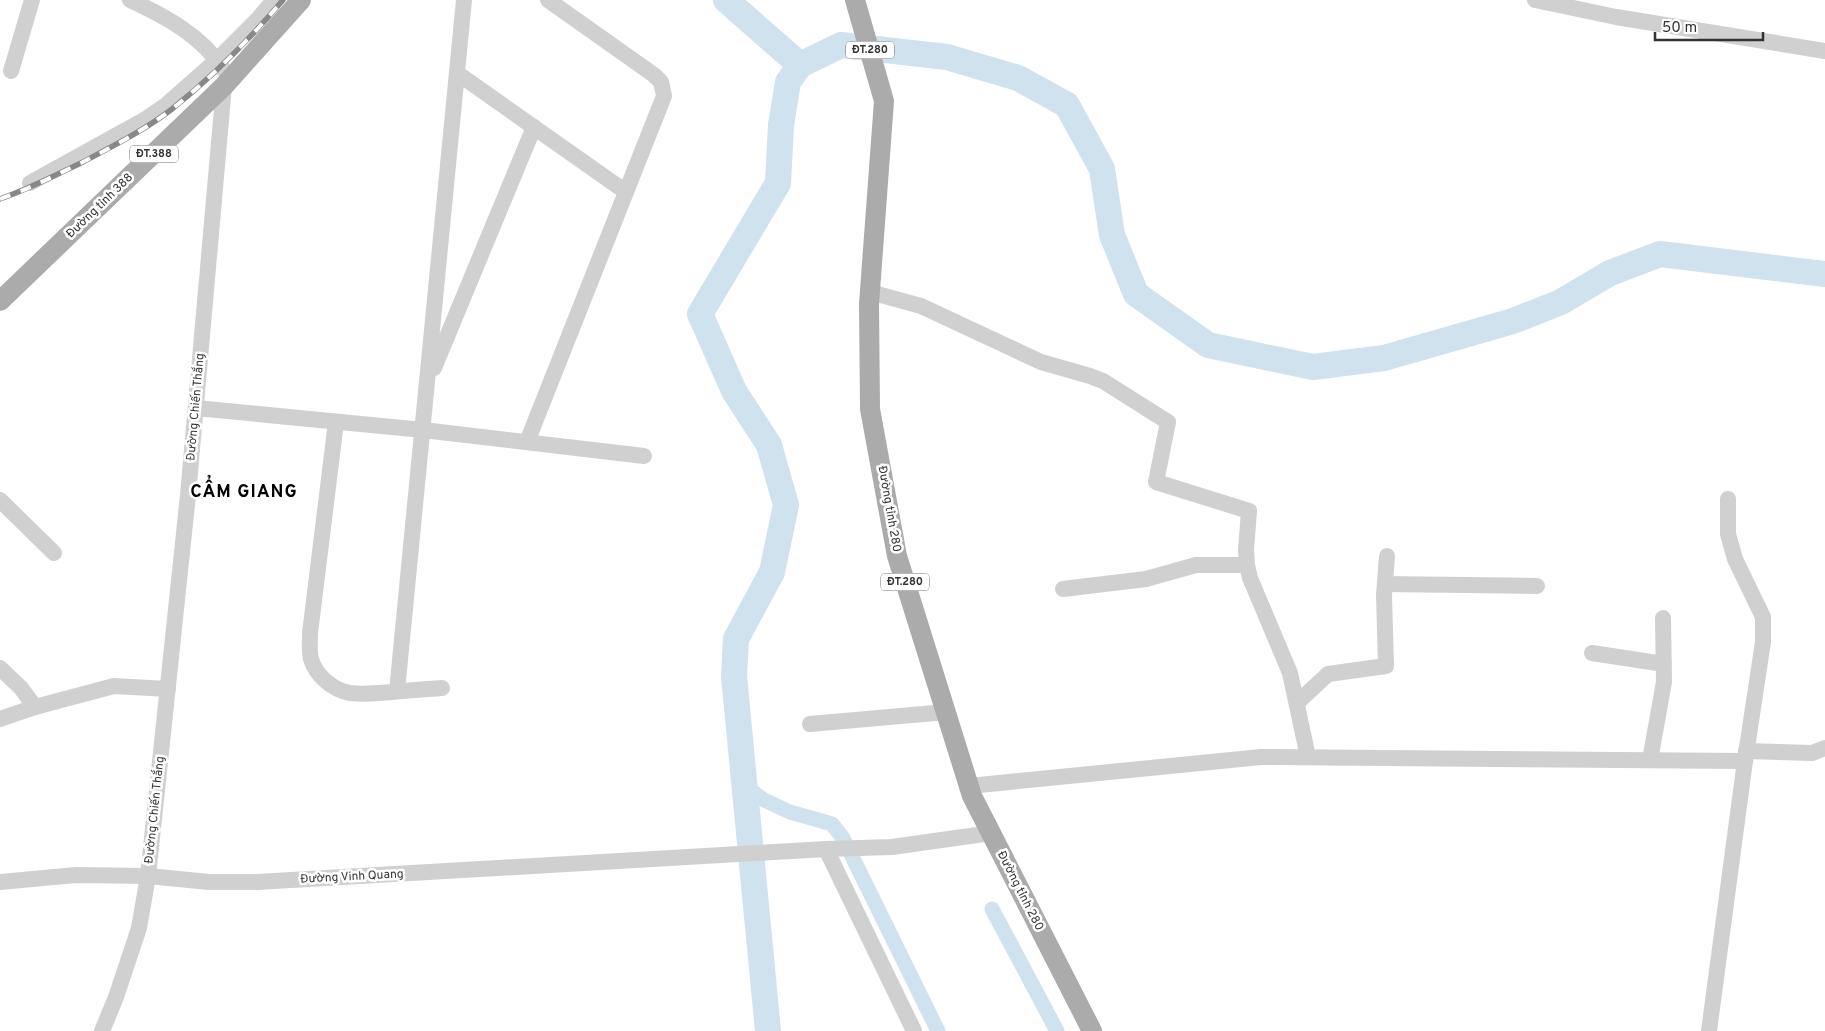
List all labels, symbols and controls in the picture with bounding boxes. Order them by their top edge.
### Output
scale bar [1655,10,1762,42]
text: 50 m [1662,19,1697,38]
road number: ĐT.280 [846,42,894,58]
road number: ĐT.388 [130,146,178,162]
street label: Đường tỉnh 388 [63,170,137,242]
street label: Đường Chiến Thắng [183,353,209,461]
street label: Đường tỉnh 280 [874,465,904,553]
district label: CẨM GIANG [190,474,298,504]
road number: ĐT.280 [881,574,929,590]
street label: Đường Chiến Thắng [141,755,169,865]
street label: Đường tỉnh 280 [993,848,1047,934]
street label: Đường Vinh Quang [300,866,404,888]

